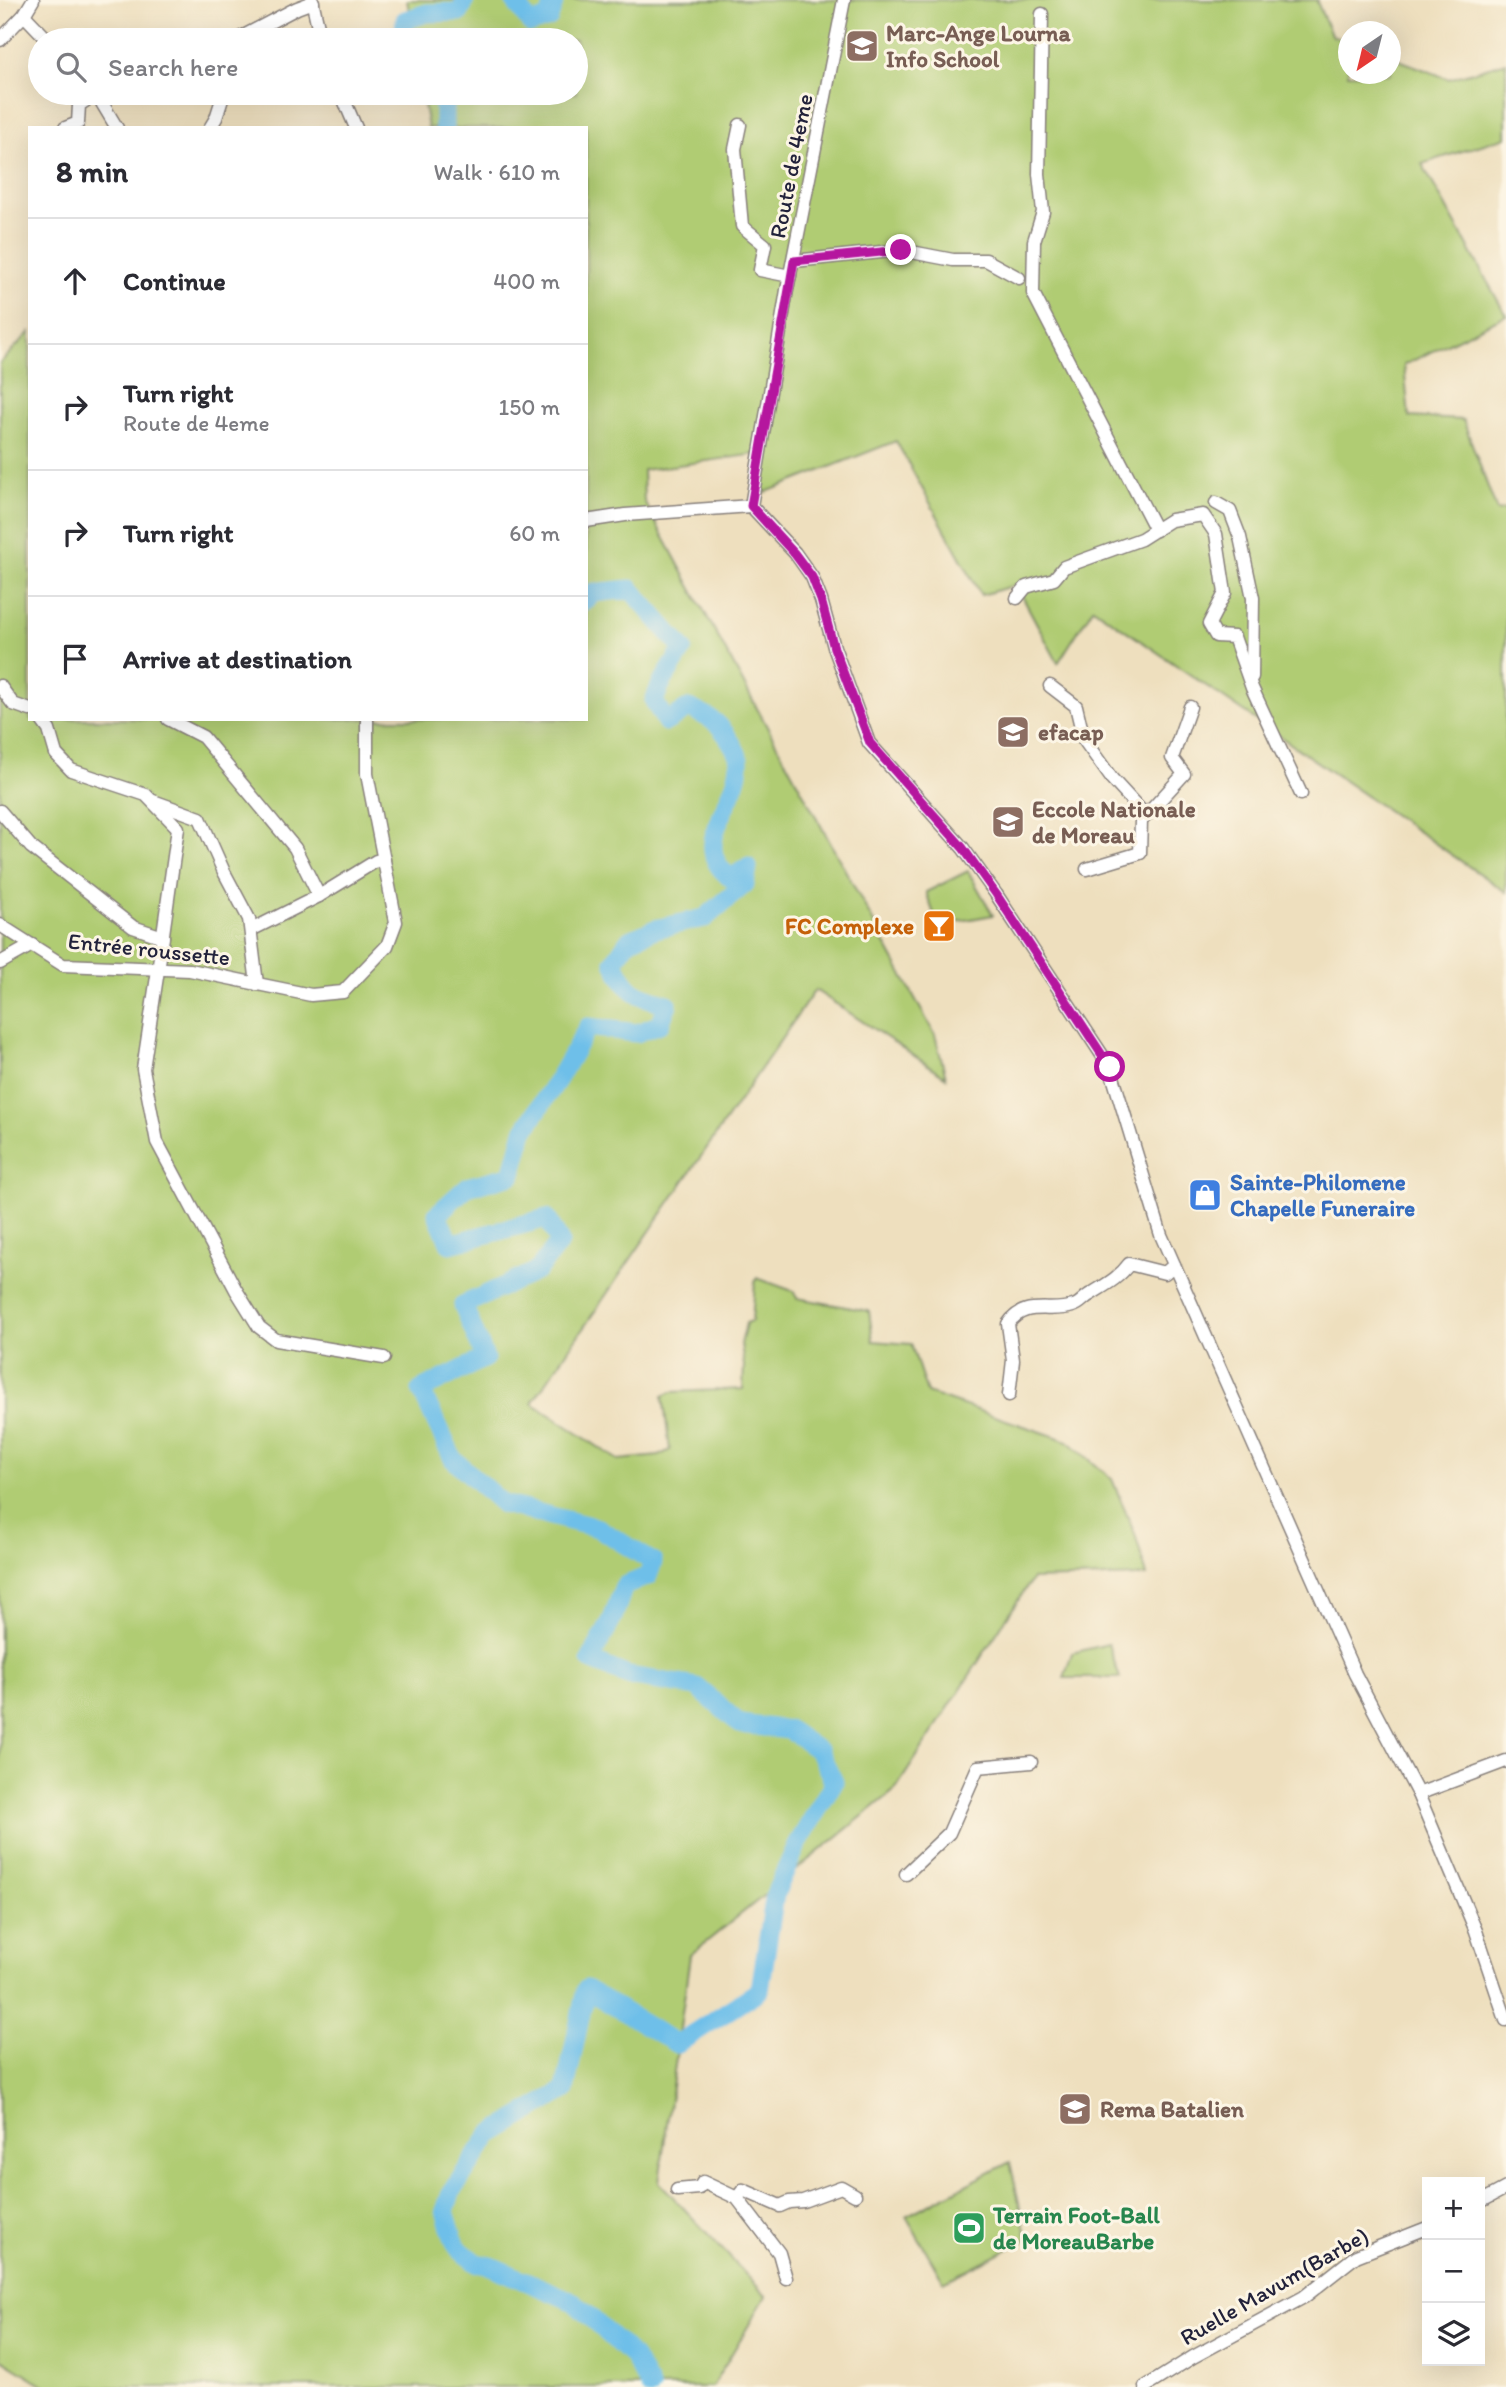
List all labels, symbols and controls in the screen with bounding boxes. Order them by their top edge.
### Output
place label: Marc-Ange Lourna Info School [886,19,1071,73]
north arrow [1338,21,1401,84]
school or university icon: Marc-Ange Lourna Info School [843,27,881,65]
search box [28,28,588,105]
icon: search [52,48,90,86]
text: Search here [108,51,238,83]
street label: Route de 4eme [763,91,819,241]
text: 8 min [56,153,128,190]
text: Walk · 610 m [434,158,560,186]
route end [885,234,916,265]
icon: ahead [56,262,94,300]
text: Continue [123,265,226,297]
text: 400 m [493,267,560,295]
text: Turn right [123,377,234,409]
icon: right [56,388,94,426]
text: 150 m [499,393,560,421]
text: Route de 4eme [123,409,270,437]
icon: right [56,514,94,552]
text: Turn right [123,517,234,549]
text: 60 m [509,519,560,547]
icon: arrive [56,640,94,678]
text: Arrive at destination [123,643,352,675]
school or university icon: efacap [994,713,1032,751]
place label: efacap [1038,718,1104,746]
place label: Eccole Nationale de Moreau [1032,795,1196,849]
school or university icon: Eccole Nationale de Moreau [989,803,1027,841]
bar icon: FC Complexe [920,907,958,945]
place label: FC Complexe [785,912,914,940]
street label: Entrée roussette [67,927,231,971]
route start [1094,1051,1125,1082]
place label: Sainte-Philomene Chapelle Funeraire [1230,1168,1415,1222]
shop icon: Sainte-Philomene Chapelle Funeraire [1186,1176,1224,1214]
school or university icon: Rema Batalien [1056,2090,1094,2128]
place label: Rema Batalien [1100,2095,1245,2123]
map controls [1422,2177,1485,2366]
button: + [1422,2177,1485,2240]
place label: Terrain Foot-Ball de MoreauBarbe [992,2201,1160,2255]
sports icon: Terrain Foot-Ball de MoreauBarbe [950,2209,988,2247]
street label: Ruelle Mavum(Barbe) [1175,2221,1373,2351]
button: − [1422,2240,1485,2303]
button: layers [1422,2303,1485,2366]

